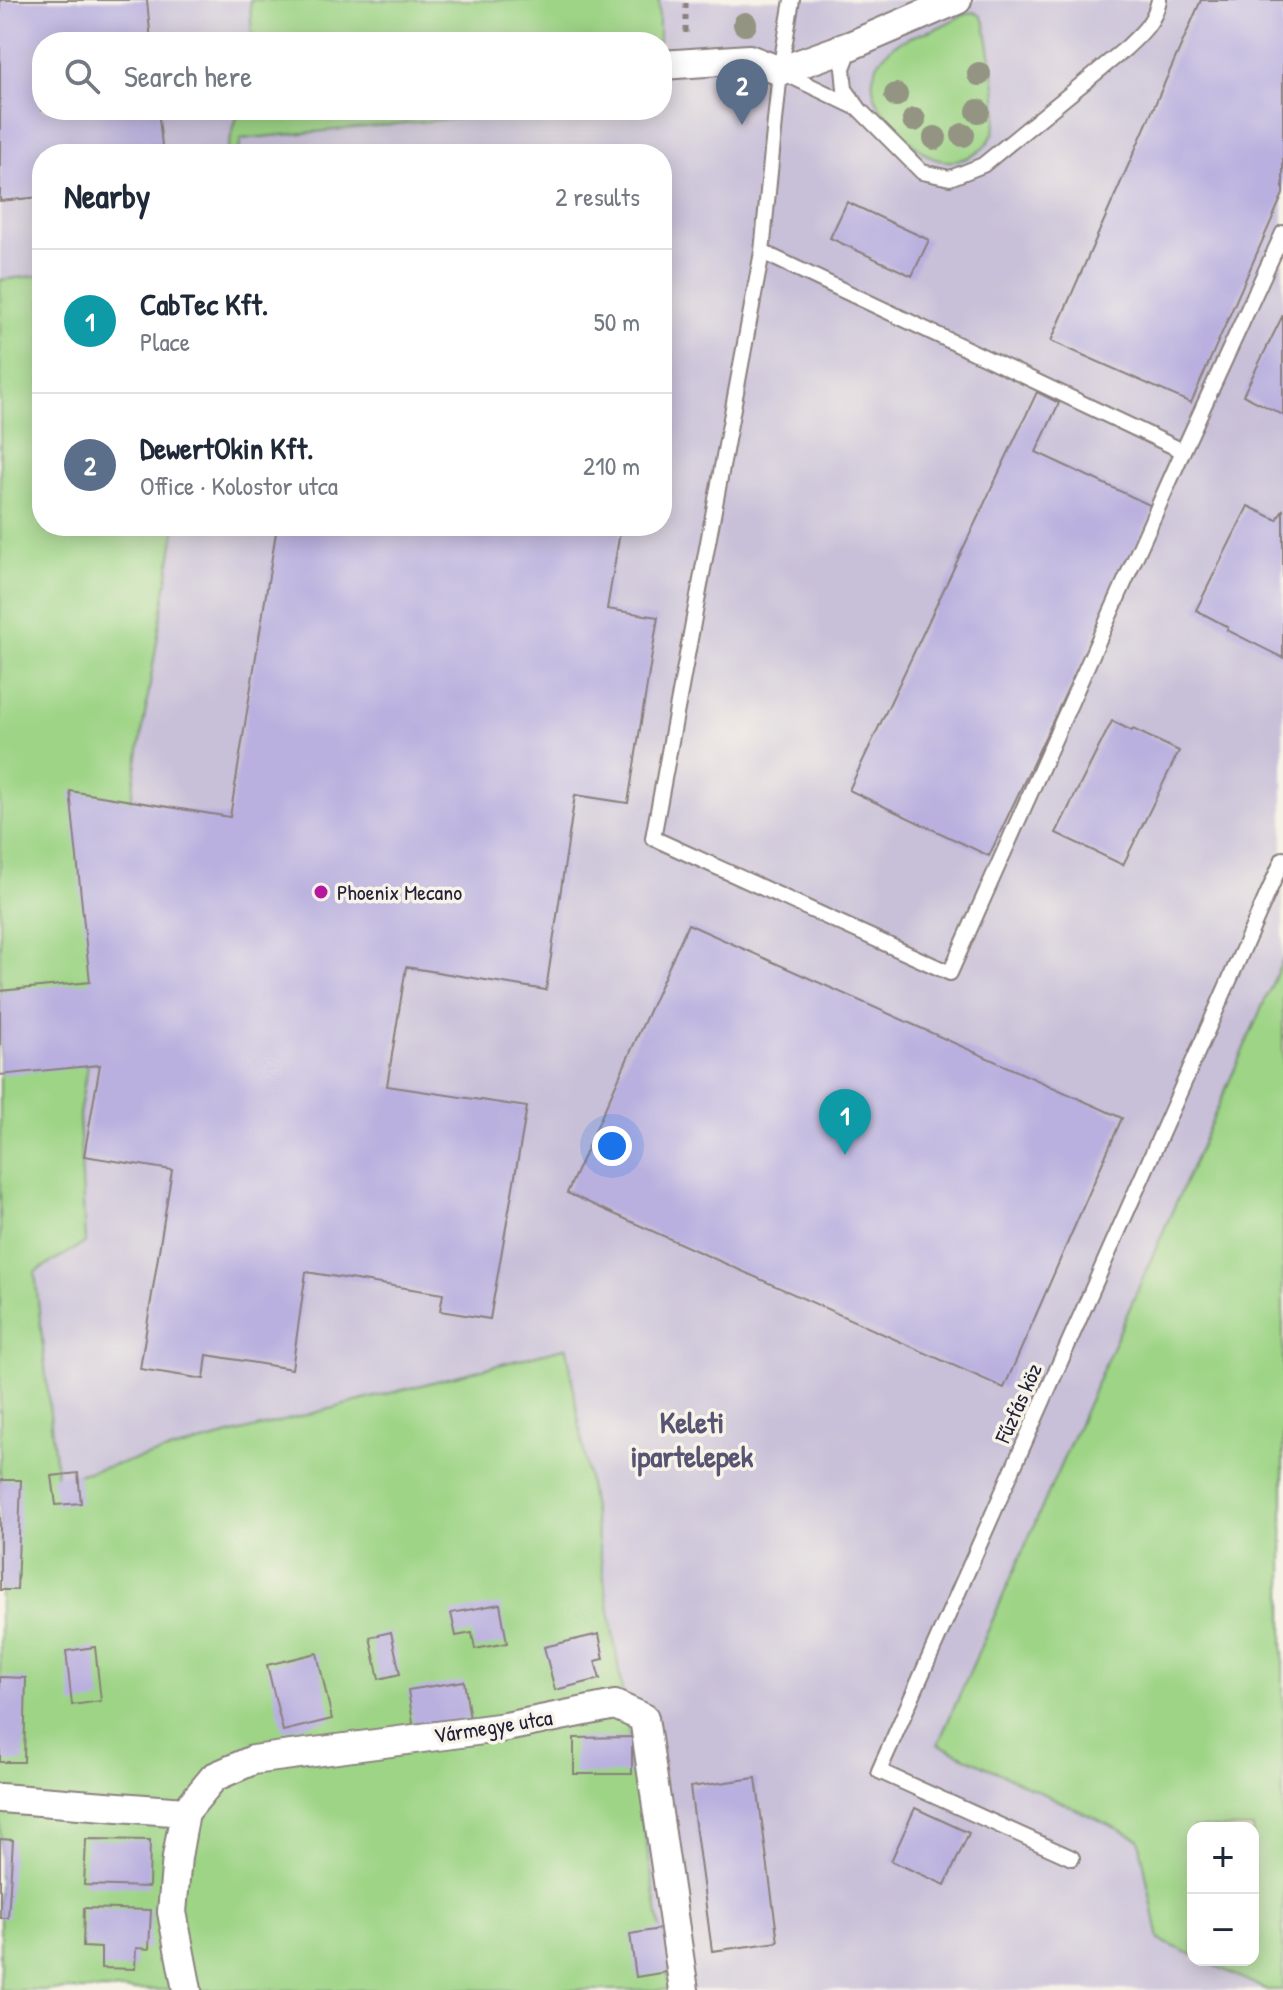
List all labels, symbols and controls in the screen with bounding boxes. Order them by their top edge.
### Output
search box [32,32,672,120]
icon: search [60,54,104,98]
text: Search here [124,56,252,96]
pin: 2 [716,59,768,125]
text: Nearby [64,173,150,219]
text: 2 results [555,179,640,214]
text: CabTec Kft. [140,284,268,324]
text: 1 [85,304,95,339]
text: 50 m [594,304,640,339]
text: Place [140,324,190,359]
text: DewertOkin Kft. [140,428,313,468]
text: 2 [84,448,96,483]
text: 210 m [583,448,640,483]
text: Office · Kolostor utca [140,468,338,503]
place label: Phoenix Mecano [337,877,462,907]
marker: Phoenix Mecano [312,883,330,901]
pin: 1 [819,1089,871,1155]
your location [592,1126,632,1166]
street label: Fűzfás köz [987,1359,1049,1448]
district label: Keleti ipartelepek [631,1402,754,1477]
street label: Vármegye utca [432,1702,555,1750]
map controls [1187,1822,1259,1966]
button: + [1187,1822,1259,1894]
button: − [1187,1894,1259,1966]

